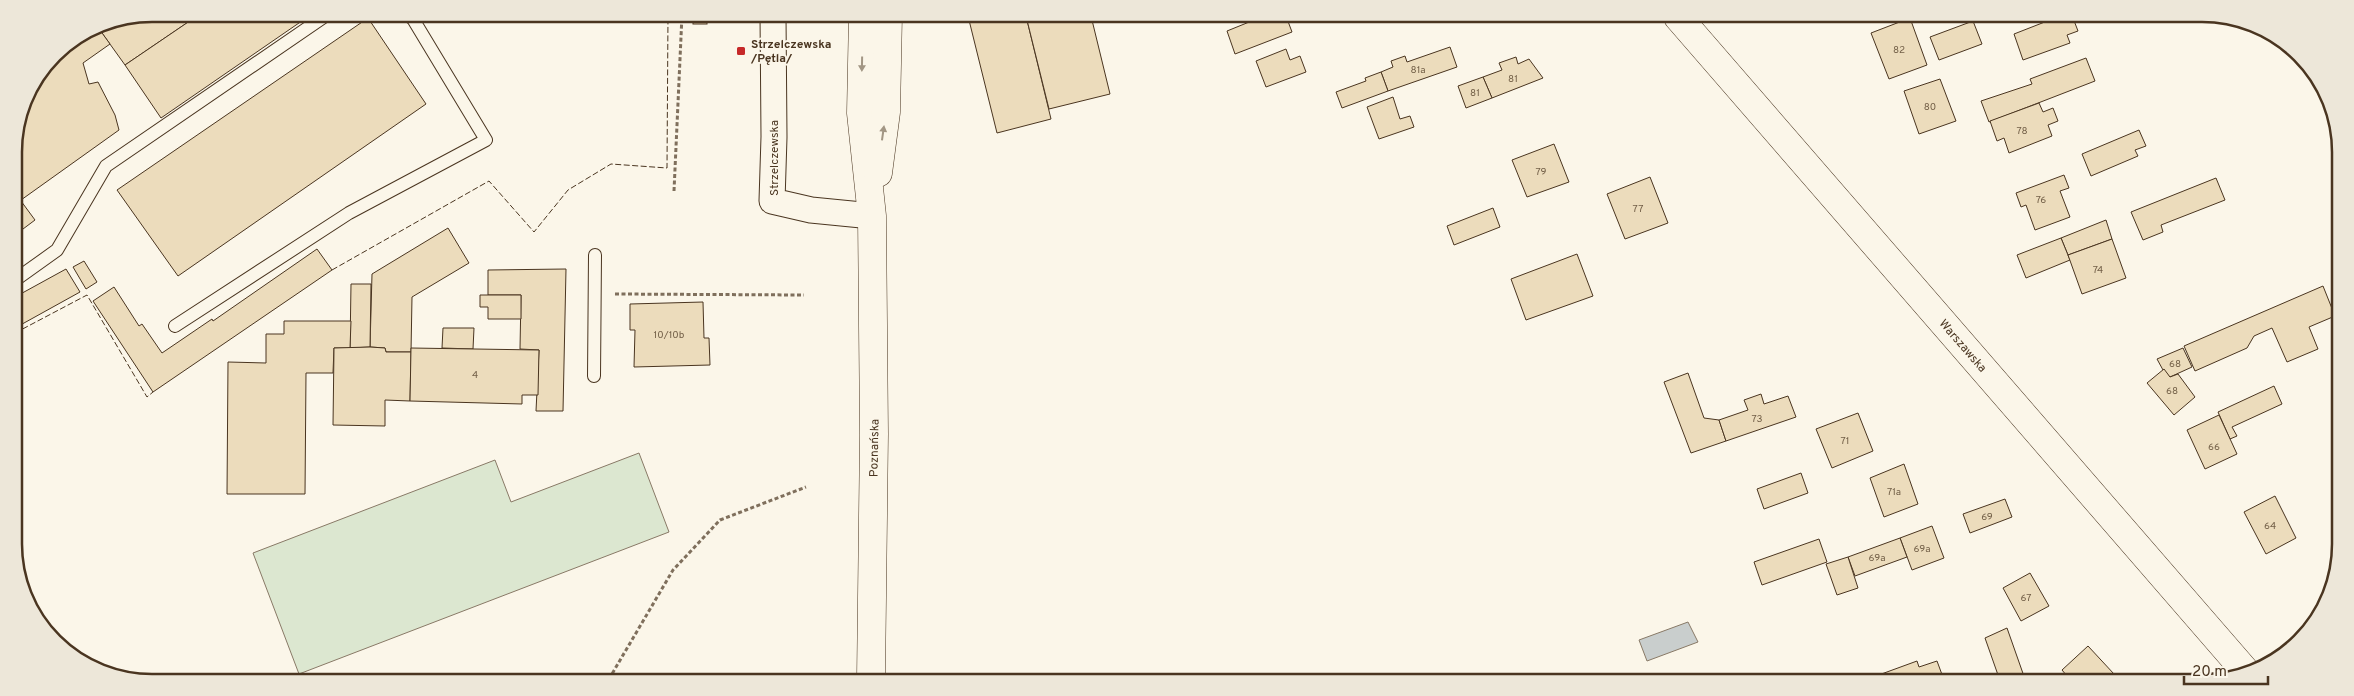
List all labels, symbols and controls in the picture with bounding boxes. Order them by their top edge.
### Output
place label: Strzelczewska /Pętla/ [750,37,831,67]
house number: 82 [1893,44,1905,57]
marker: Strzelczewska /Pętla/ [735,45,747,57]
one-way arrow [858,56,866,72]
house number: 81a [1411,64,1425,77]
house number: 81 [1508,73,1518,86]
house number: 81 [1470,87,1480,100]
house number: 80 [1924,101,1936,114]
street label: Strzelczewska [767,120,783,196]
one-way arrow [879,125,887,141]
house number: 78 [2016,125,2028,138]
house number: 79 [1535,166,1547,179]
house number: 76 [2036,194,2046,207]
house number: 77 [1633,203,1643,216]
house number: 74 [2093,264,2103,277]
street label: Warszawska [1935,316,1990,376]
house number: 10/10b [654,329,685,342]
house number: 68 [2169,358,2181,371]
house number: 4 [472,369,478,382]
house number: 68 [2166,385,2178,398]
house number: 73 [1751,413,1763,426]
street label: Poznańska [866,419,884,477]
house number: 71 [1840,435,1850,448]
house number: 66 [2208,441,2220,454]
house number: 71a [1887,486,1901,499]
house number: 69 [1981,511,1993,524]
house number: 64 [2264,520,2276,533]
house number: 69a [1914,543,1930,556]
house number: 69a [1869,552,1885,565]
house number: 67 [2021,592,2032,605]
scale bar [2184,654,2268,686]
text: 20 m [2192,663,2227,682]

